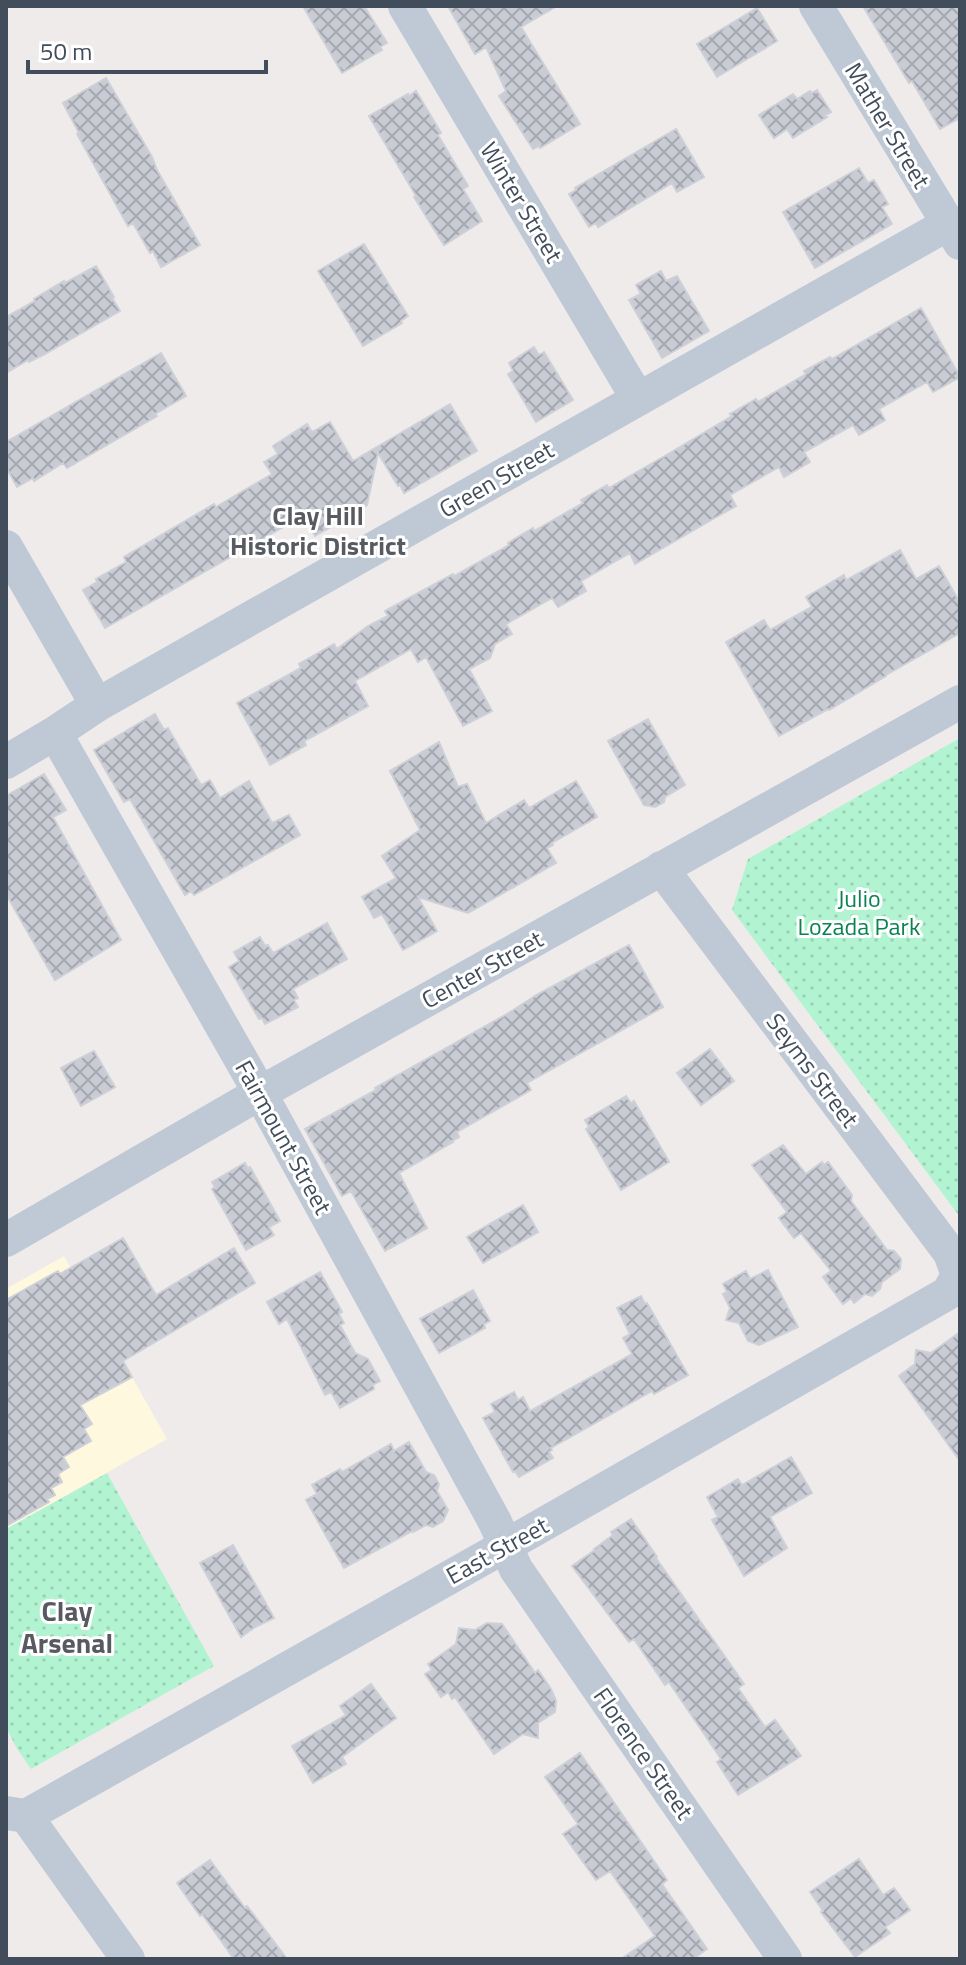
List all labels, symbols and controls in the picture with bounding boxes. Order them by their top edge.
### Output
scale bar [28,24,266,74]
text: 50 m [40,33,92,69]
street label: Mather Street [836,55,940,195]
street label: Winter Street [472,135,573,270]
street label: Green Street [432,431,561,526]
district label: Clay Hill Historic District [230,496,406,565]
park label: Julio Lozada Park [798,880,921,944]
street label: Center Street [415,921,550,1017]
street label: Seyms Street [758,1005,868,1135]
street label: Fairmount Street [227,1053,342,1221]
street label: East Street [439,1507,555,1593]
district label: Clay Arsenal [21,1589,113,1664]
street label: Florence Street [585,1680,703,1827]

